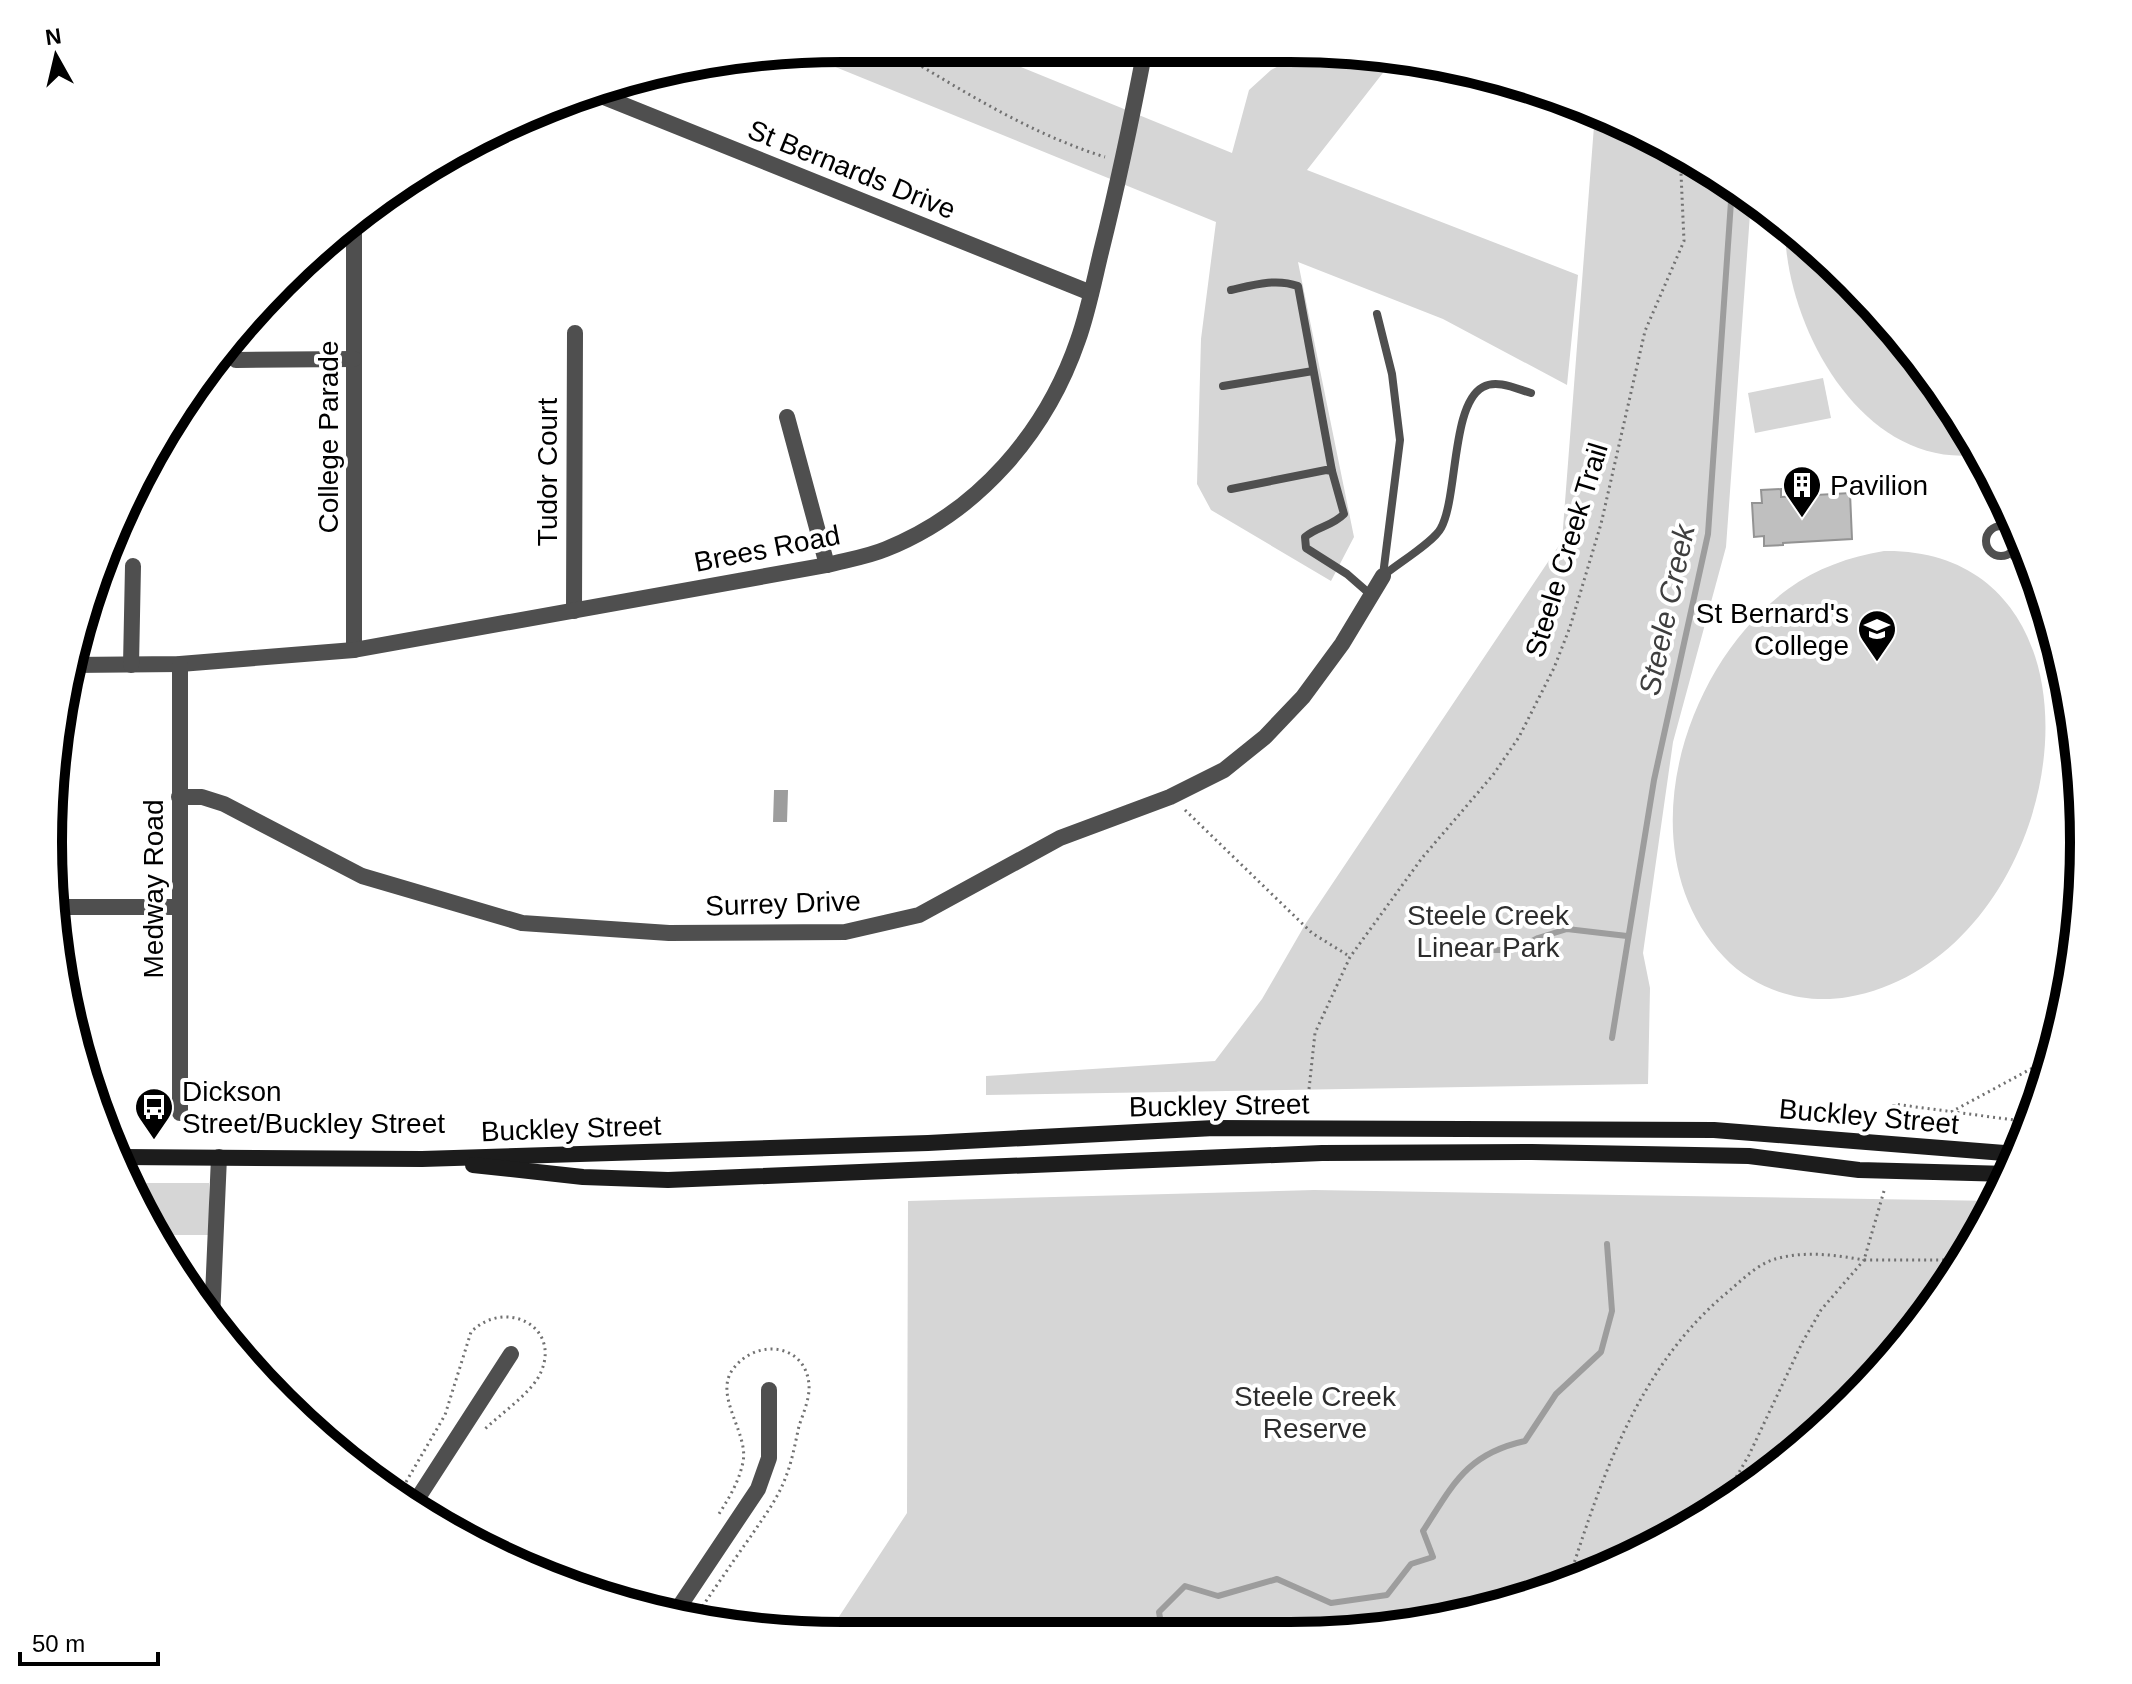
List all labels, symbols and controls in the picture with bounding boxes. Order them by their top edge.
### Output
north arrow [16,16,96,96]
text: N [44,23,63,50]
street label: St Bernards Drive [744,114,960,225]
street label: College Parade [313,340,344,534]
street label: Tudor Court [532,398,563,546]
street label: Steele Creek Trail [1519,439,1614,661]
building icon: Pavilion [1781,464,1823,519]
place label: Pavilion [1830,470,1928,501]
street label: Brees Road [692,519,843,578]
water label: Steele Creek [1632,520,1701,698]
place label: St Bernard's College [1696,598,1849,661]
school or university icon: St Bernard's College [1856,608,1898,663]
street label: Medway Road [138,800,169,978]
street label: Surrey Drive [705,885,861,922]
park label: Steele Creek Linear Park [1407,900,1570,963]
place label: Dickson Street/Buckley Street [182,1076,445,1139]
bus stop icon: Dickson Street/Buckley Street [133,1086,175,1141]
street label: Buckley Street [1128,1088,1310,1123]
street label: Buckley Street [1778,1093,1960,1140]
street label: Buckley Street [480,1110,662,1147]
park label: Steele Creek Reserve [1234,1381,1397,1444]
scale bar [20,1616,158,1666]
text: 50 m [32,1630,85,1657]

